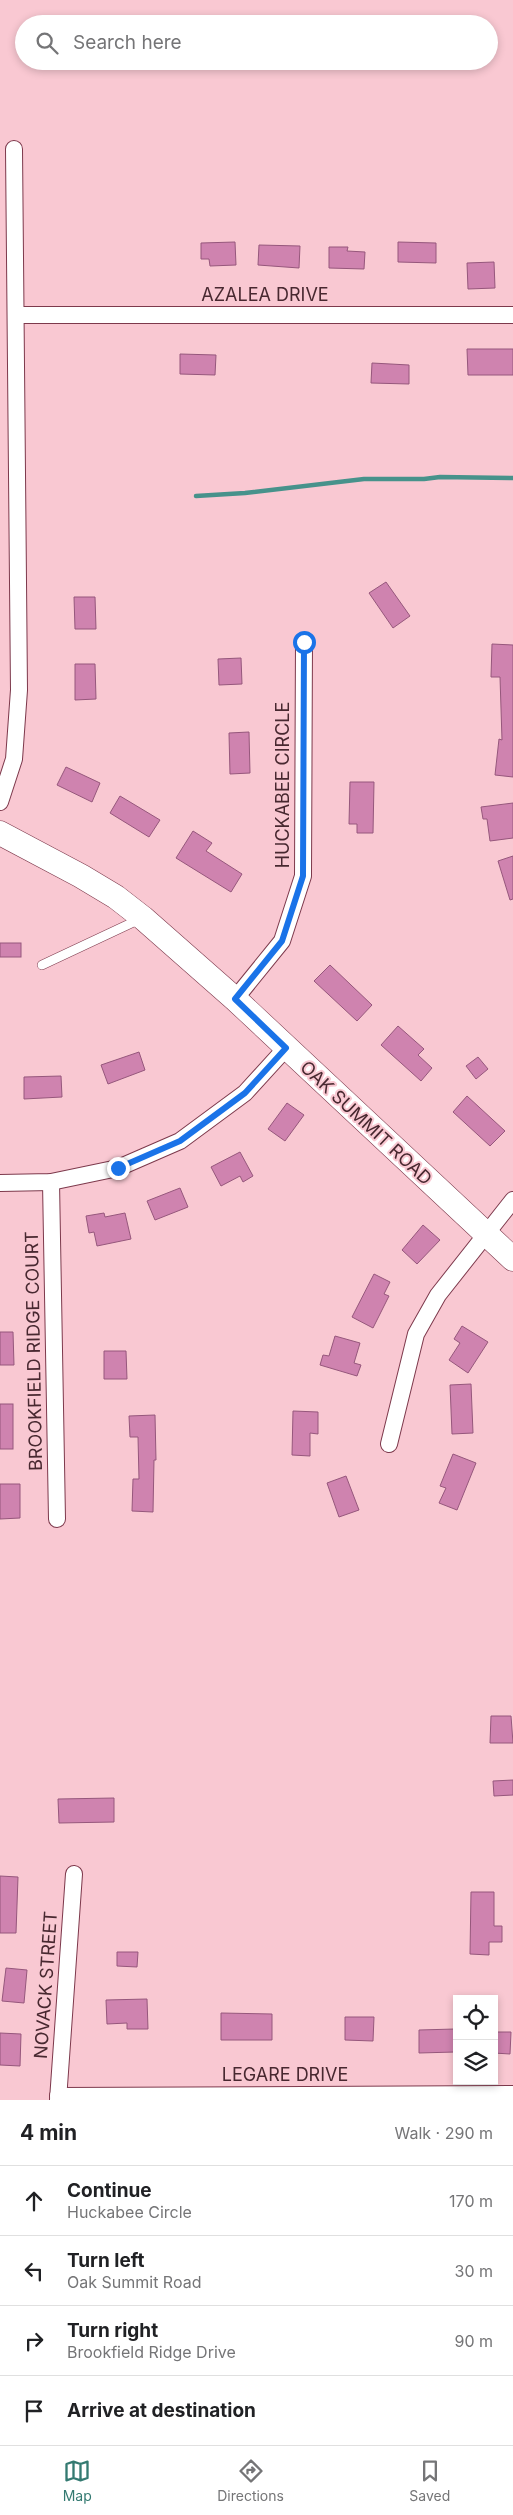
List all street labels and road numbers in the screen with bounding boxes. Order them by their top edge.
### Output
street label: AZALEA DRIVE [201,284,329,305]
street label: HUCKABEE CIRCLE [272,702,293,868]
street label: OAK SUMMIT ROAD [296,1056,436,1189]
street label: BROOKFIELD RIDGE COURT [21,1231,46,1471]
street label: NOVACK STREET [30,1910,61,2060]
street label: LEGARE DRIVE [222,2064,348,2085]

